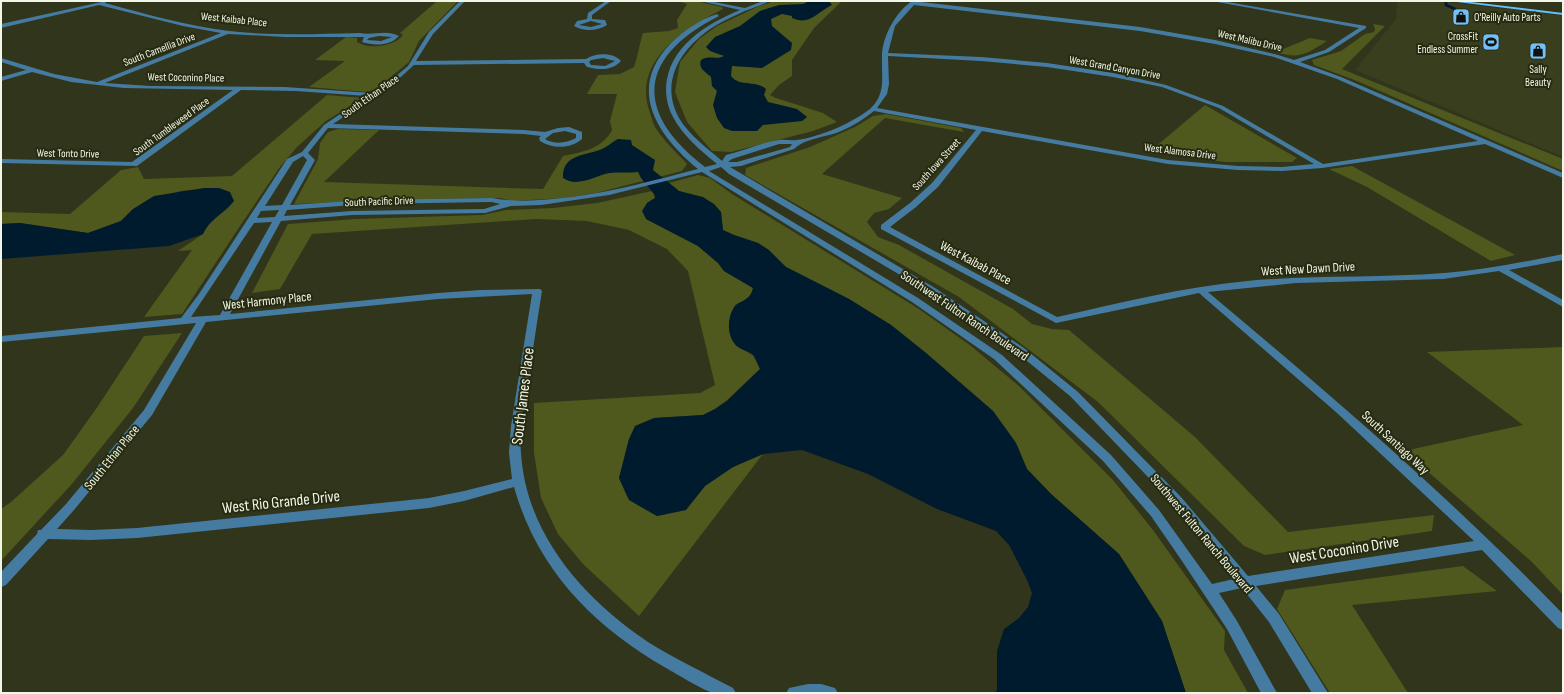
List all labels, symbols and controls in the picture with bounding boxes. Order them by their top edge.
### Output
shop icon: O'Reilly Auto Parts [1451,7,1471,27]
street label: West Kaibab Place [200,10,268,29]
place label: O'Reilly Auto Parts [1474,11,1541,24]
street label: West Malibu Drive [1216,27,1283,54]
street label: South Camellia Drive [121,30,197,69]
place label: CrossFit Endless Summer [1417,30,1479,56]
sports icon: CrossFit Endless Summer [1481,32,1501,52]
shop icon: Sally Beauty [1528,41,1548,61]
street label: West Grand Canyon Drive [1068,53,1162,82]
place label: Sally Beauty [1525,63,1552,89]
street label: West Coconino Place [148,70,224,85]
street label: South Ethan Place [339,72,401,121]
street label: South Tumbleweed Place [131,94,212,158]
street label: South Iowa Street [910,135,964,193]
street label: West Alamosa Drive [1143,141,1217,162]
street label: West Tonto Drive [37,146,99,161]
street label: South Pacific Drive [344,194,414,209]
street label: West Kaibab Place [937,237,1014,288]
street label: West New Dawn Drive [1261,259,1356,279]
street label: Southwest Fulton Ranch Boulevard [897,267,1031,365]
street label: West Harmony Place [222,288,312,314]
street label: South James Place [508,347,539,446]
street label: South Santiago Way [1358,407,1432,478]
street label: South Ethan Place [81,422,143,493]
street label: Southwest Fulton Ranch Boulevard [1147,471,1256,597]
street label: West Rio Grande Drive [221,487,341,518]
street label: West Coconino Drive [1288,532,1400,569]

